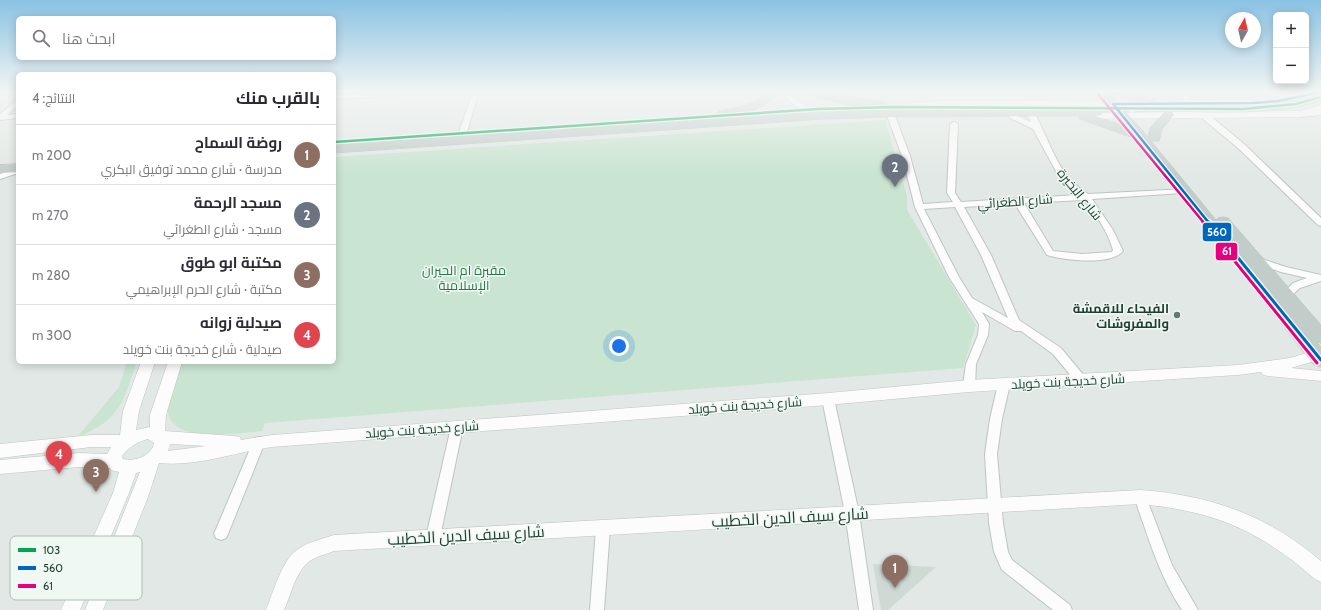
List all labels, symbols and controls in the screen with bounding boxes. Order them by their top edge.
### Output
north arrow [1225,12,1261,48]
map controls [1273,12,1309,84]
button: + [1273,12,1309,48]
search box [16,16,336,60]
icon: search [30,27,52,49]
text: ابحث هنا [62,30,116,48]
button: − [1273,48,1309,84]
text: بالقرب منك [236,88,320,108]
text: النتائج: 4 [32,90,75,106]
text: روضة السماح [195,134,282,152]
text: 200 m [32,147,71,163]
text: 1 [305,147,309,163]
pin: 2 [882,154,908,187]
text: مدرسة · شارع محمد توفيق البكري [101,161,282,177]
street label: شارع البخيرة [1053,165,1106,224]
street label: شارع الطغرائي [977,190,1053,215]
text: مسجد الرحمة [194,194,282,212]
text: 270 m [32,207,69,223]
text: 2 [304,207,310,223]
text: مسجد · شارع الطغرائي [163,221,282,237]
line badge: 560 [1202,222,1232,242]
text: 560 [1207,225,1227,239]
line badge: 61 [1215,242,1238,261]
text: 61 [1222,244,1232,258]
text: مكتبة ابو طوق [181,254,282,272]
park label: مقبرة ام الحيران الإسلامية [422,262,506,294]
text: 280 m [32,267,70,283]
text: 3 [304,267,311,283]
text: مكتبة · شارع الحرم الإبراهيمي [126,281,282,297]
place label: الفيحاء للاقمشة والمفروشات [1073,300,1169,332]
marker: الفيحاء للاقمشة والمفروشات [1172,310,1182,320]
text: صيدلبة زوانه [200,314,282,332]
text: 300 m [32,327,72,343]
text: 4 [303,327,311,343]
your location [609,336,629,356]
text: صيدلية · شارع خديجة بنت خويلد [123,341,282,357]
street label: شارع خديجة بنت خويلد [1011,370,1125,393]
street label: شارع خديجة بنت خويلد [688,393,802,418]
street label: شارع خديجة بنت خويلد [365,417,479,442]
pin: 4 [46,441,72,474]
pin: 3 [83,459,109,492]
street label: شارع سيف الدين الخطيب [711,504,869,533]
street label: شارع سيف الدين الخطيب [387,522,545,551]
legend [10,536,142,600]
text: 103 [43,543,60,557]
pin: 1 [882,555,908,588]
text: 560 [43,561,63,575]
text: 61 [43,579,53,593]

